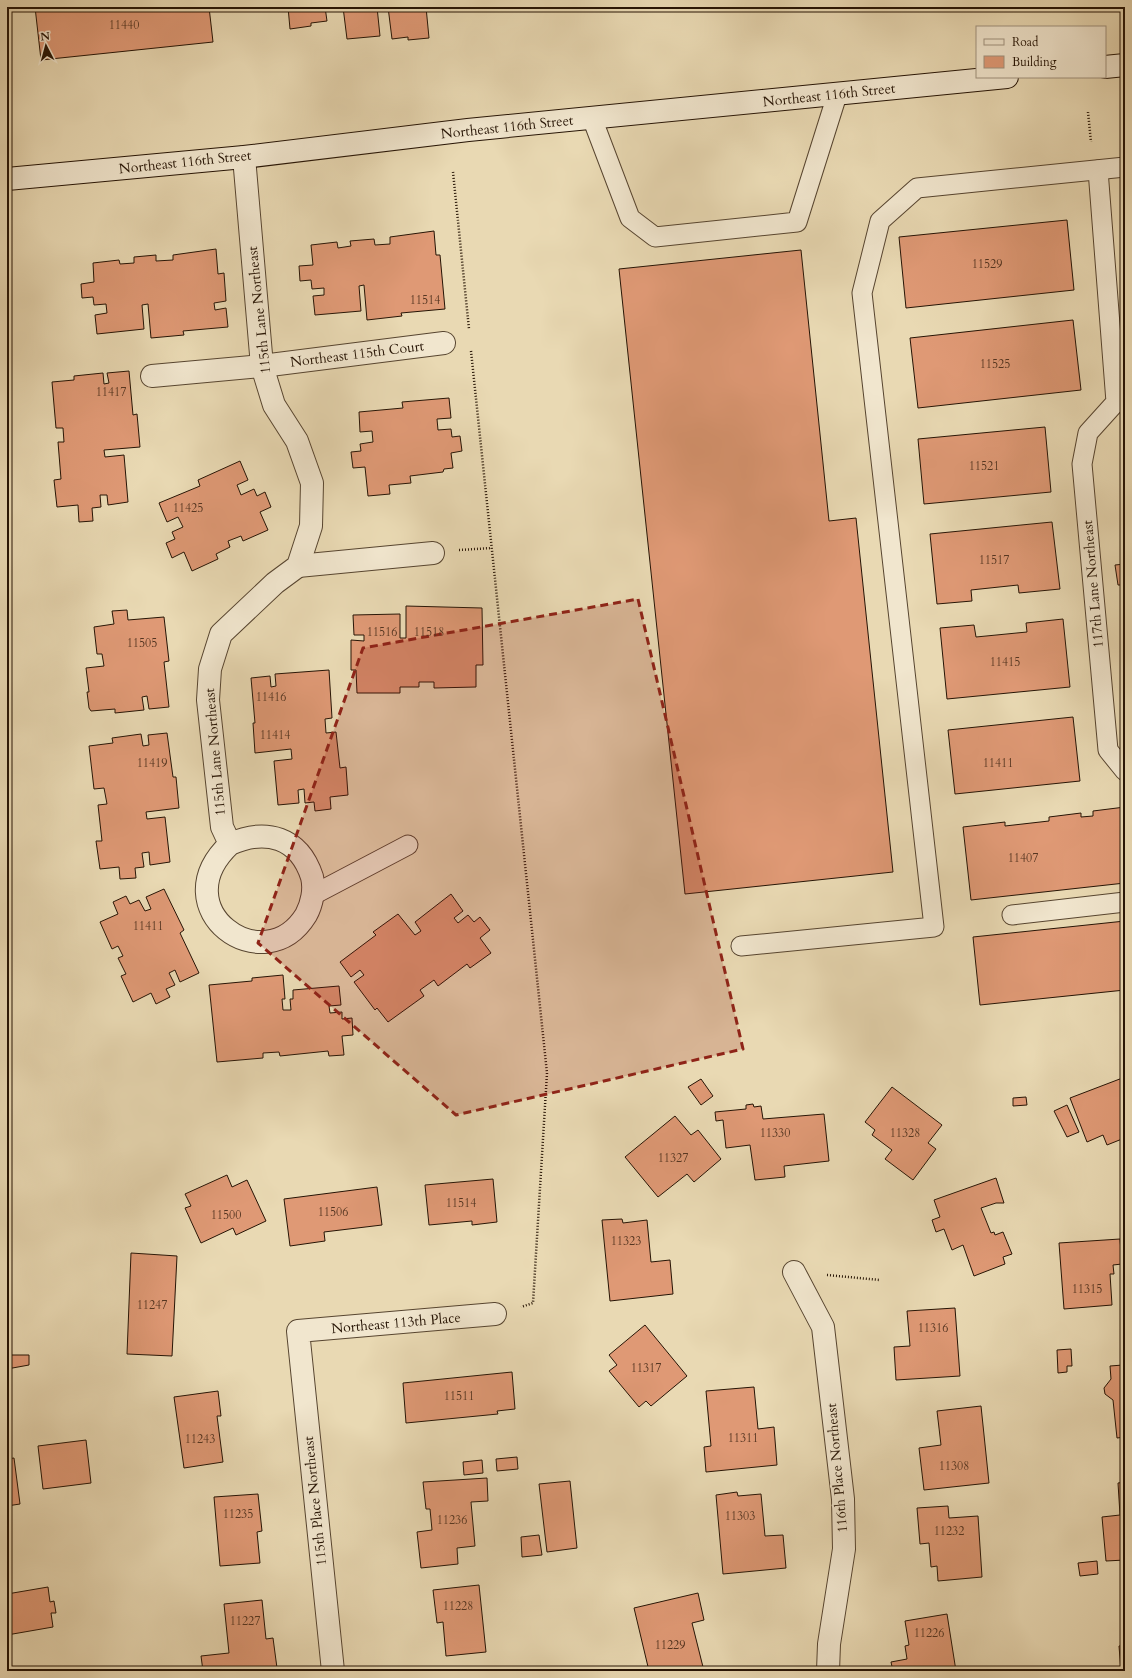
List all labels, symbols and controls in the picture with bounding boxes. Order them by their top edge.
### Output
house number: 11440 [109,17,139,33]
north arrow [26,26,66,66]
legend [976,26,1106,78]
text: N [39,29,51,45]
text: Road [1012,34,1039,50]
text: Building [1012,54,1057,70]
street label: Northeast 116th Street [762,79,897,111]
street label: Northeast 116th Street [440,111,575,143]
street label: Northeast 116th Street [118,146,253,178]
street label: 115th Lane Northeast [243,245,275,375]
house number: 11529 [972,256,1002,272]
house number: 11514 [410,292,440,308]
street label: Northeast 115th Court [289,336,426,372]
house number: 11525 [980,356,1010,372]
house number: 11417 [96,384,126,400]
house number: 11521 [969,458,999,474]
house number: 11425 [173,500,203,516]
street label: 117th Lane Northeast [1078,519,1108,649]
house number: 11517 [979,552,1009,568]
house number: 11516 [367,624,397,640]
house number: 11518 [414,624,444,640]
house number: 11505 [127,635,157,651]
house number: 11415 [990,654,1020,670]
street label: 115th Lane Northeast [200,687,230,817]
house number: 11416 [256,689,286,705]
house number: 11414 [260,727,290,743]
house number: 11419 [137,755,167,771]
house number: 11411 [983,755,1013,771]
house number: 11407 [1008,850,1038,866]
house number: 11411 [133,918,163,934]
house number: 11330 [760,1125,790,1141]
house number: 11328 [890,1125,920,1141]
house number: 11327 [658,1150,688,1166]
house number: 11514 [446,1195,476,1211]
house number: 11506 [318,1204,348,1220]
house number: 11500 [211,1207,241,1223]
house number: 11323 [611,1233,641,1249]
house number: 11315 [1072,1281,1102,1297]
house number: 11247 [137,1297,167,1313]
street label: Northeast 113th Place [330,1308,462,1338]
house number: 11316 [918,1320,948,1336]
house number: 11317 [631,1360,661,1376]
house number: 11511 [444,1388,474,1404]
street label: 116th Place Northeast [822,1402,852,1534]
house number: 11311 [728,1430,758,1446]
house number: 11243 [185,1431,215,1447]
street label: 115th Place Northeast [299,1435,331,1567]
house number: 11308 [939,1458,969,1474]
house number: 11235 [223,1506,253,1522]
house number: 11303 [725,1508,755,1524]
house number: 11236 [437,1512,467,1528]
house number: 11232 [934,1523,964,1539]
house number: 11228 [443,1598,473,1614]
house number: 11227 [230,1613,260,1629]
house number: 11226 [914,1625,944,1641]
house number: 11229 [655,1637,685,1653]

